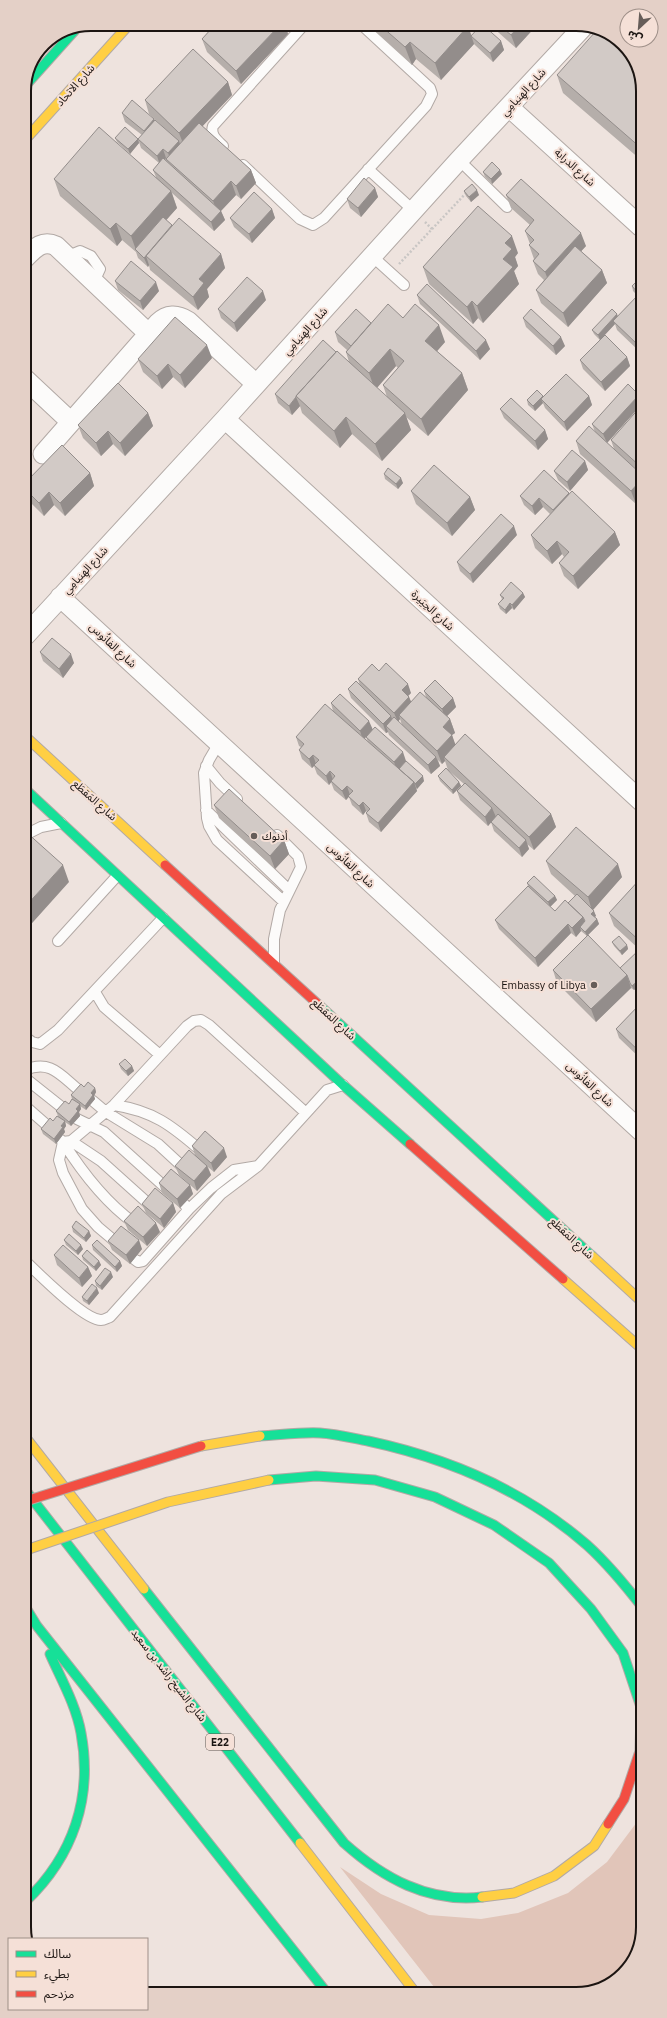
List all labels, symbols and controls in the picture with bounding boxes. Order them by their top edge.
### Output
north arrow [619,8,659,48]
text: ش [625,27,644,47]
street label: شارع الاتحاد [52,61,99,110]
street label: شارع الهِنيامِي [497,65,551,120]
street label: شارع الدرابة [551,145,599,190]
street label: شارع الهِنيامِي [280,304,332,360]
street label: شارع الهِنيامِي [59,543,113,598]
street label: شارع الحِيَيرة [408,587,457,634]
street label: شارع الفانُوس [86,620,140,671]
street label: شارع المَقطَع [69,776,120,825]
place label: أدنوك [262,829,288,843]
marker: أدنوك [249,831,259,841]
street label: شارع الفانُوس [324,840,378,891]
place label: Embassy of Libya [501,978,586,992]
marker: Embassy of Libya [589,980,599,990]
street label: شارع المَقطَع [308,995,359,1044]
street label: شارع الفانُوس [563,1059,617,1110]
street label: شارع المَقطَع [546,1214,597,1263]
street label: شارع الشيخ راشد بن سعيد [128,1626,210,1725]
road number: E22 [206,1734,234,1750]
legend [8,1938,148,2010]
text: سالك [44,1946,71,1961]
text: بطيء [44,1966,70,1984]
text: مزدحم [44,1986,74,2003]

